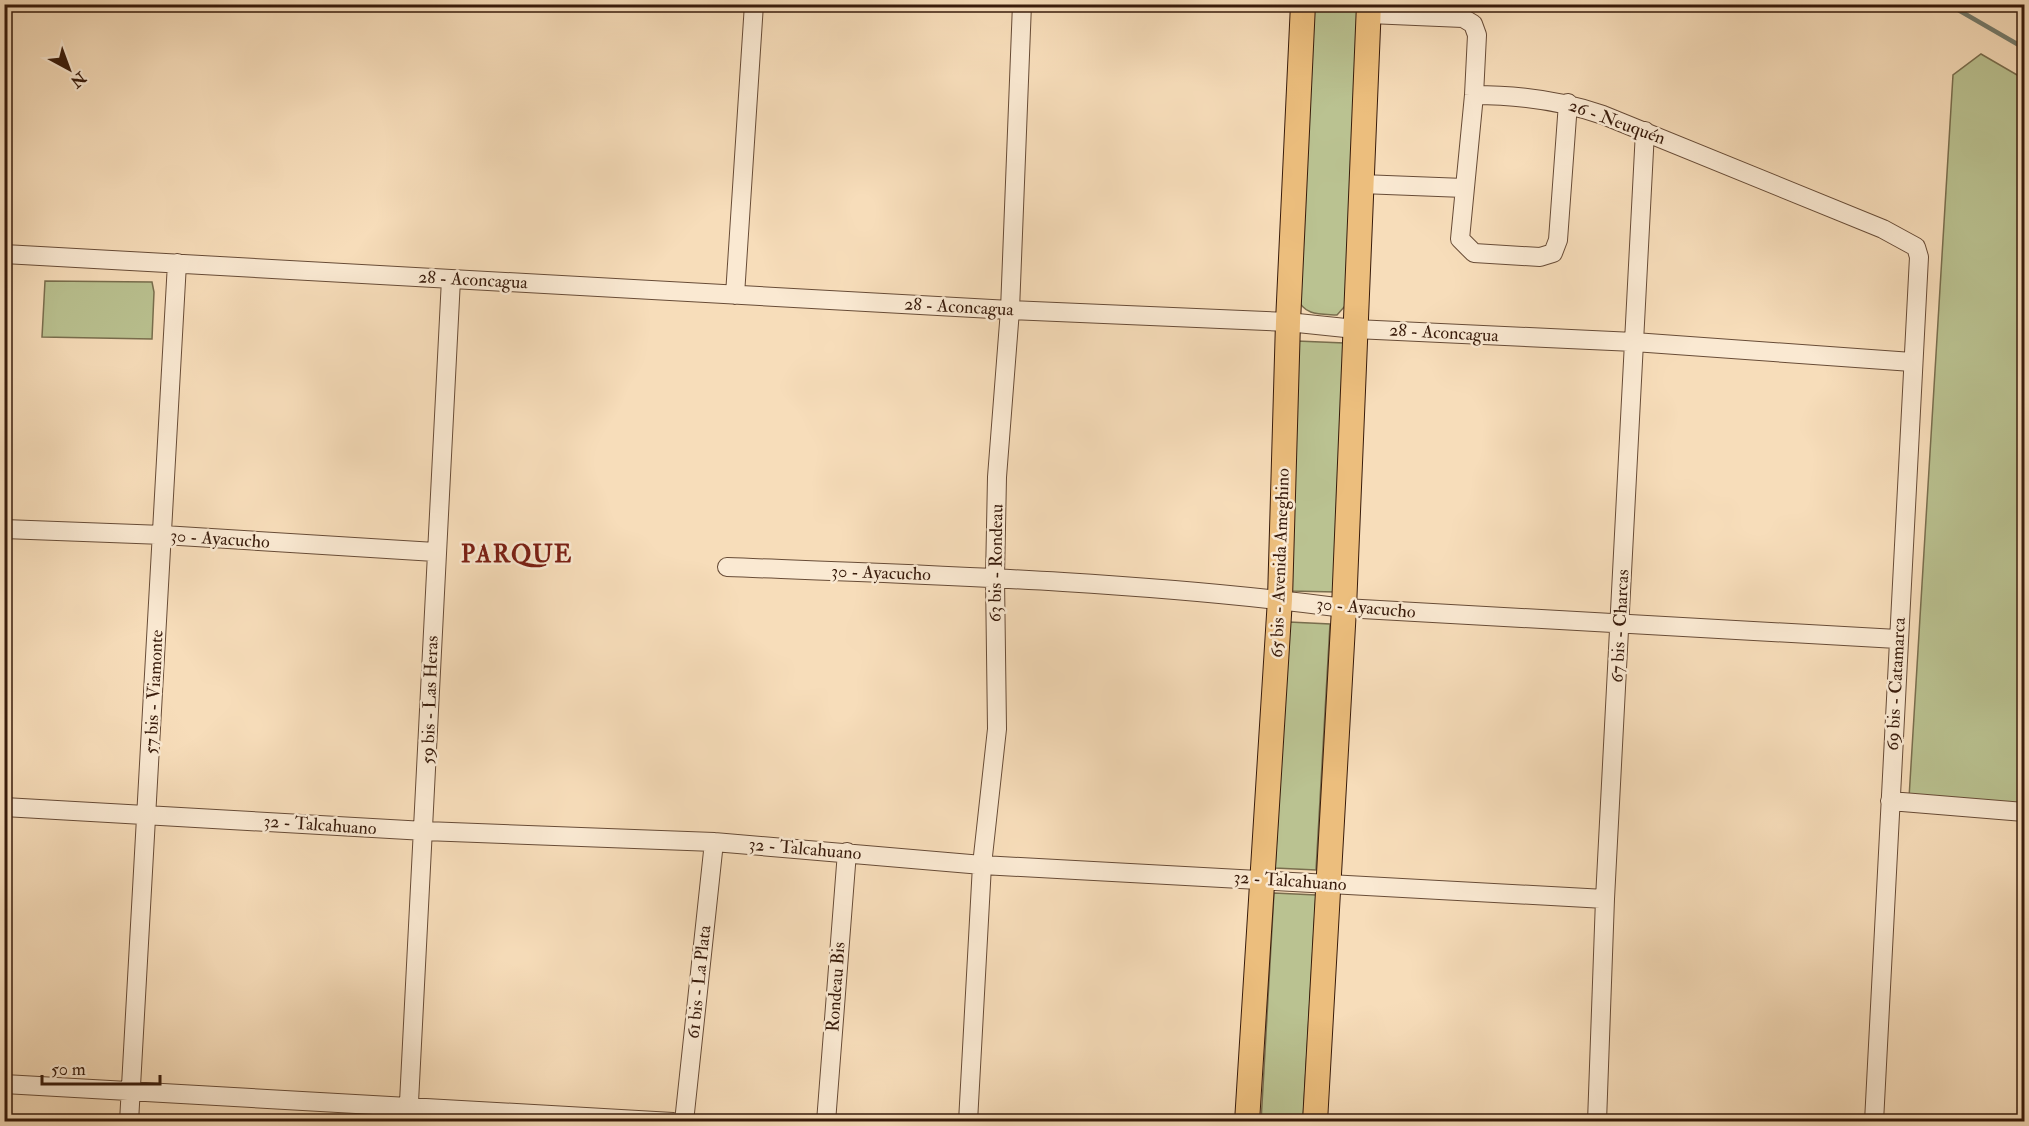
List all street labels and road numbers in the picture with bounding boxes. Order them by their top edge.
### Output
street label: 26 - Neuquén [1565,94,1669,150]
street label: 28 - Aconcagua [418,266,529,294]
street label: 28 - Aconcagua [904,293,1015,321]
street label: 28 - Aconcagua [1389,319,1500,347]
street label: 65 bis - Avenida Ameghino [1265,467,1295,658]
street label: 63 bis - Rondeau [983,504,1009,622]
street label: 30 - Ayacucho [170,524,271,554]
street label: 30 - Ayacucho [831,560,931,586]
street label: 67 bis - Charcas [1606,569,1634,683]
street label: 30 - Ayacucho [1315,592,1417,624]
street label: 69 bis - Catamarca [1881,616,1911,751]
street label: 57 bis - Viamonte [139,629,169,755]
street label: 59 bis - Las Heras [416,635,444,765]
street label: 32 - Talcahuano [263,810,378,840]
street label: 32 - Talcahuano [748,833,863,865]
street label: 32 - Talcahuano [1233,866,1348,896]
street label: 61 bis - La Plata [682,923,716,1040]
street label: Rondeau Bis [821,941,851,1033]

